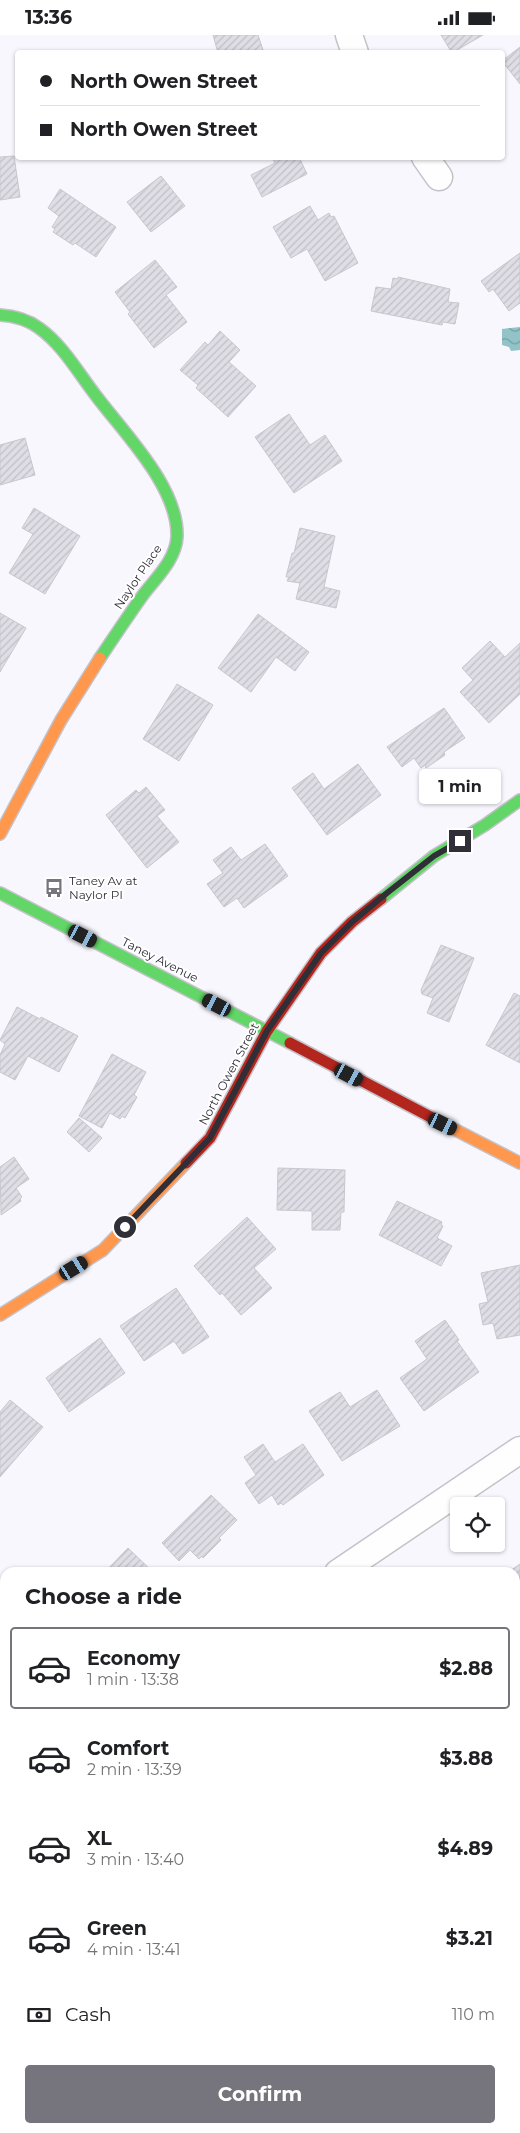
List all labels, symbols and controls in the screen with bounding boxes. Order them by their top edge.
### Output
text: 13:36 [25,6,72,29]
text: North Owen Street [70,70,258,93]
text: North Owen Street [70,118,258,141]
street label: Naylor Place [110,542,165,612]
callout: 1 min [419,769,501,803]
text: 1 min [438,777,482,796]
route end [449,830,471,852]
place label: Taney Av at Naylor Pl [69,873,138,902]
bus stop icon: Taney Av at Naylor Pl [43,877,65,899]
car [66,923,99,949]
street label: Taney Avenue [119,934,201,985]
car [200,992,233,1018]
street label: North Owen Street [195,1020,262,1127]
car [332,1061,365,1089]
car [426,1111,459,1137]
route start [114,1216,136,1238]
car [57,1254,90,1282]
map controls [450,1497,505,1552]
button: locate [450,1497,505,1552]
text: Choose a ride [25,1583,182,1610]
icon: car [27,1646,72,1691]
text: Economy [87,1647,180,1670]
text: $2.88 [439,1657,493,1680]
text: 1 min · 13:38 [87,1670,179,1689]
icon: car [27,1736,72,1781]
text: Comfort [87,1737,169,1760]
text: $3.88 [439,1747,493,1770]
text: 2 min · 13:39 [87,1760,182,1779]
icon: car [27,1826,72,1871]
text: XL [87,1827,112,1850]
text: $4.89 [437,1837,493,1860]
text: 3 min · 13:40 [87,1850,184,1869]
icon: car [27,1916,72,1961]
text: Green [87,1917,147,1940]
text: $3.21 [446,1927,493,1950]
text: 4 min · 13:41 [87,1940,180,1959]
icon: cash [25,2001,53,2029]
text: Cash [65,2003,112,2026]
text: 110 m [452,2005,495,2024]
button: Confirm [25,2065,495,2123]

